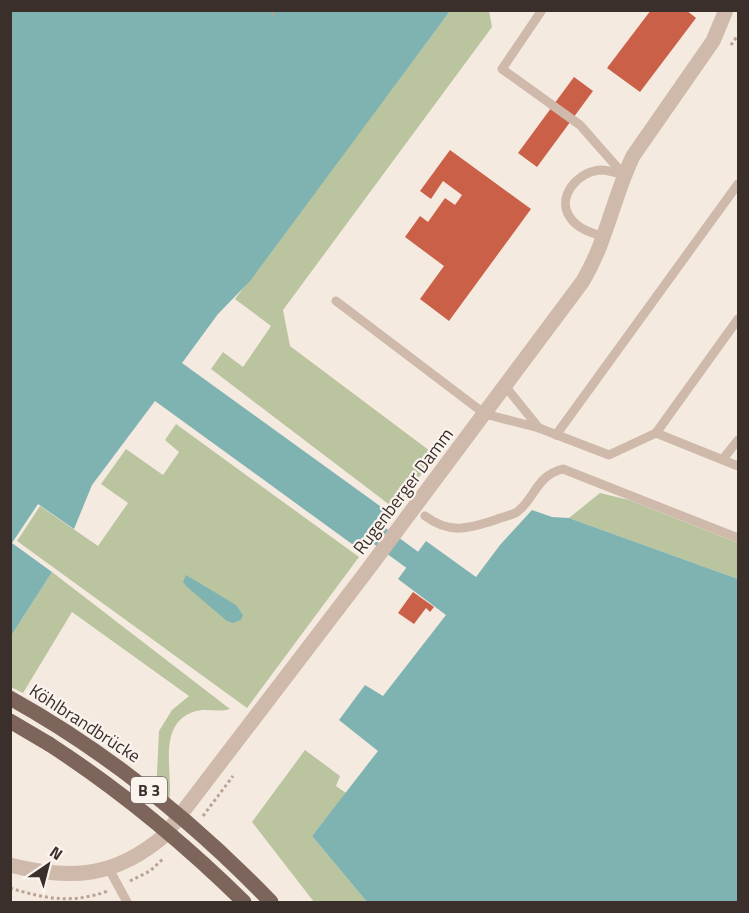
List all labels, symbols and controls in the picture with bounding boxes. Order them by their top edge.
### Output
street label: Rugenberger Damm [346,422,460,560]
street label: Köhlbrandbrücke [24,677,146,769]
road number: B 3 [131,777,167,803]
north arrow [18,835,78,895]
text: N [45,840,68,866]

